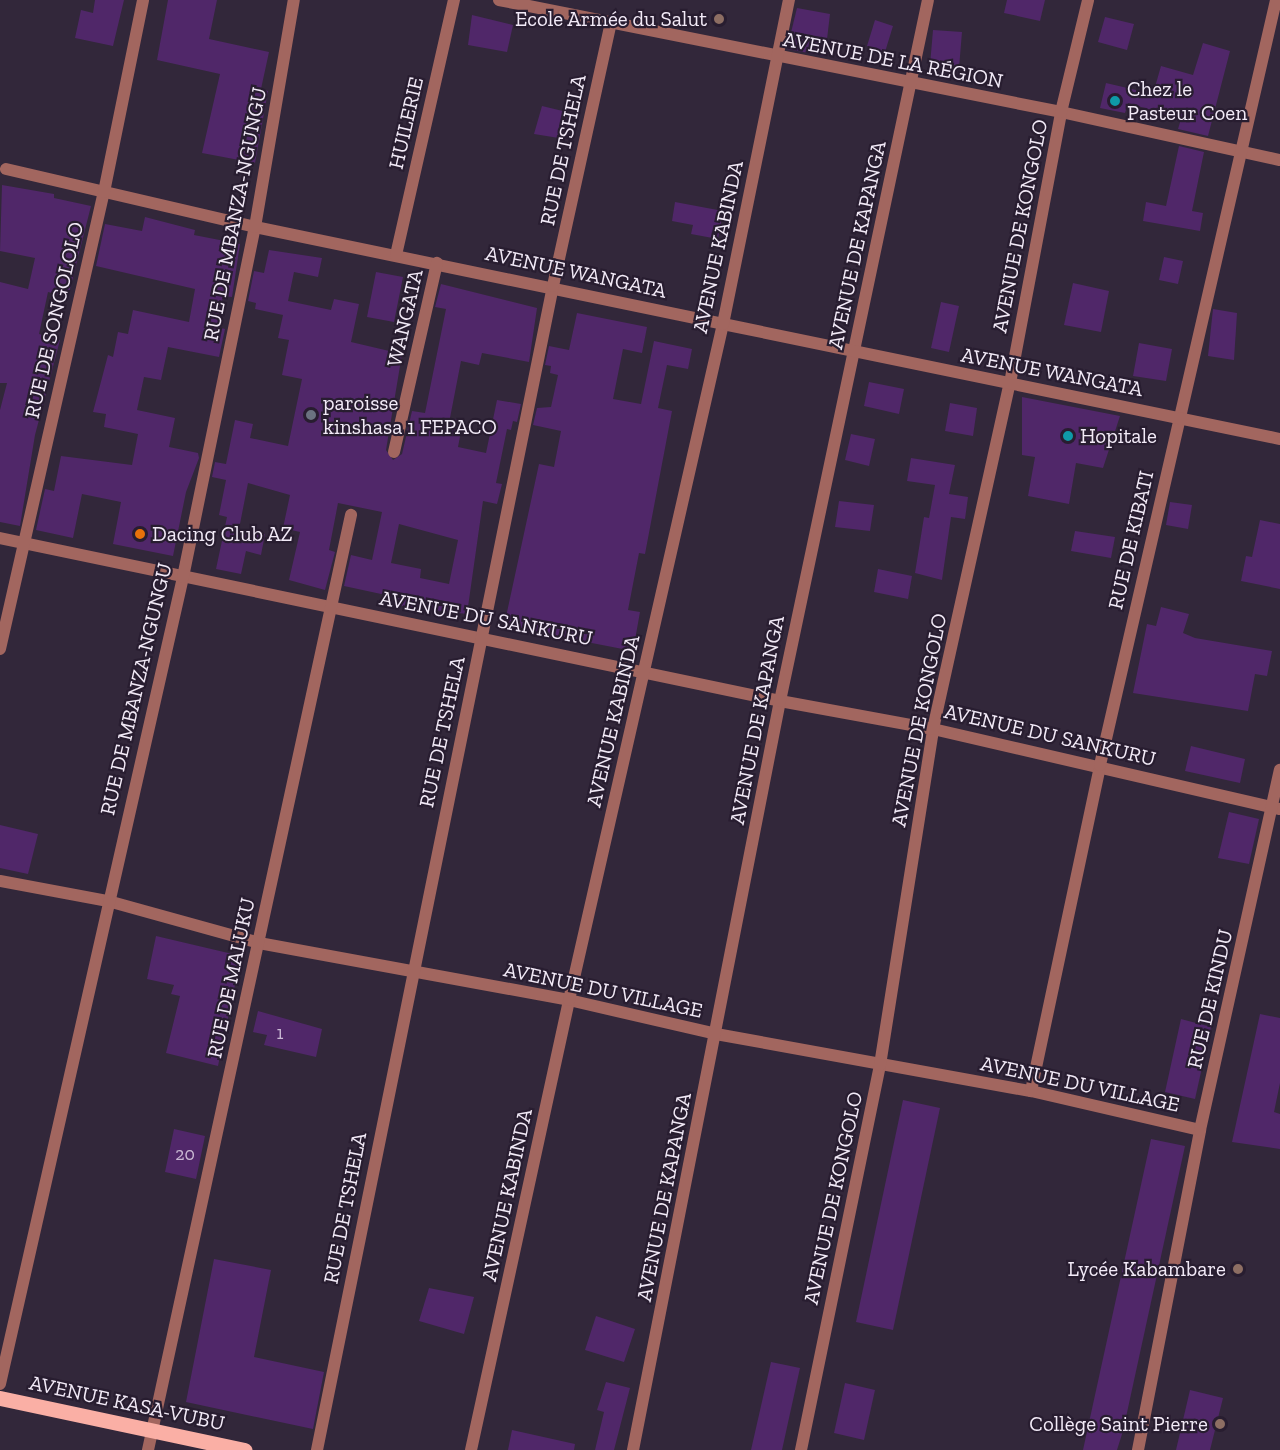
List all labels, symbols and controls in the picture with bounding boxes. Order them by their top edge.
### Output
place label: Ecole Armée du Salut [514,6,707,32]
marker: Ecole Armée du Salut [712,12,726,26]
street label: AVENUE DE LA RÉGION [781,26,1005,94]
street label: RUE DE TSHELA [535,72,591,228]
street label: HUILERIE [383,75,429,171]
place label: Chez le Pasteur Coen [1127,76,1248,126]
street label: RUE DE MBANZA-NGUNGU [198,85,272,343]
marker: Chez le Pasteur Coen [1108,94,1122,108]
street label: AVENUE DE KONGOLO [987,117,1053,335]
street label: AVENUE DE KAPANGA [823,139,891,351]
street label: AVENUE KABINDA [687,158,749,336]
street label: RUE DE SONGOLOLO [19,219,89,421]
street label: AVENUE WANGATA [483,240,669,304]
street label: WANGATA [382,267,428,369]
street label: AVENUE WANGATA [959,342,1145,402]
place label: paroisse kinshasa 1 FEPACO [323,390,497,440]
marker: paroisse kinshasa 1 FEPACO [304,408,318,422]
place label: Hopitale [1080,423,1157,449]
marker: Hopitale [1061,429,1075,443]
street label: RUE DE KIBATI [1103,468,1159,612]
place label: Dacing Club AZ [152,521,293,547]
marker: Dacing Club AZ [133,527,147,541]
street label: RUE DE MBANZA-NGUNGU [95,560,177,818]
street label: AVENUE DU SANKURU [377,585,595,651]
street label: AVENUE DE KONGOLO [886,611,952,829]
street label: AVENUE DE KAPANGA [724,613,790,827]
street label: AVENUE KABINDA [581,633,645,809]
street label: RUE DE TSHELA [414,654,470,810]
street label: AVENUE DU SANKURU [942,698,1158,772]
street label: RUE DE MALUKU [202,895,260,1061]
street label: RUE DE KINDU [1182,927,1238,1071]
street label: AVENUE DU VILLAGE [501,957,705,1023]
house number: 1 [277,1022,283,1044]
street label: AVENUE DU VILLAGE [978,1051,1182,1117]
street label: AVENUE DE KONGOLO [798,1089,868,1307]
street label: AVENUE DE KAPANGA [631,1090,697,1304]
street label: AVENUE KABINDA [476,1106,538,1284]
street label: RUE DE TSHELA [318,1130,372,1286]
house number: 20 [175,1143,195,1165]
place label: Lycée Kabambare [1068,1256,1226,1282]
marker: Lycée Kabambare [1231,1262,1245,1276]
street label: AVENUE KASA-VUBU [27,1370,227,1436]
place label: Collège Saint Pierre [1029,1411,1208,1437]
marker: Collège Saint Pierre [1213,1417,1227,1431]

